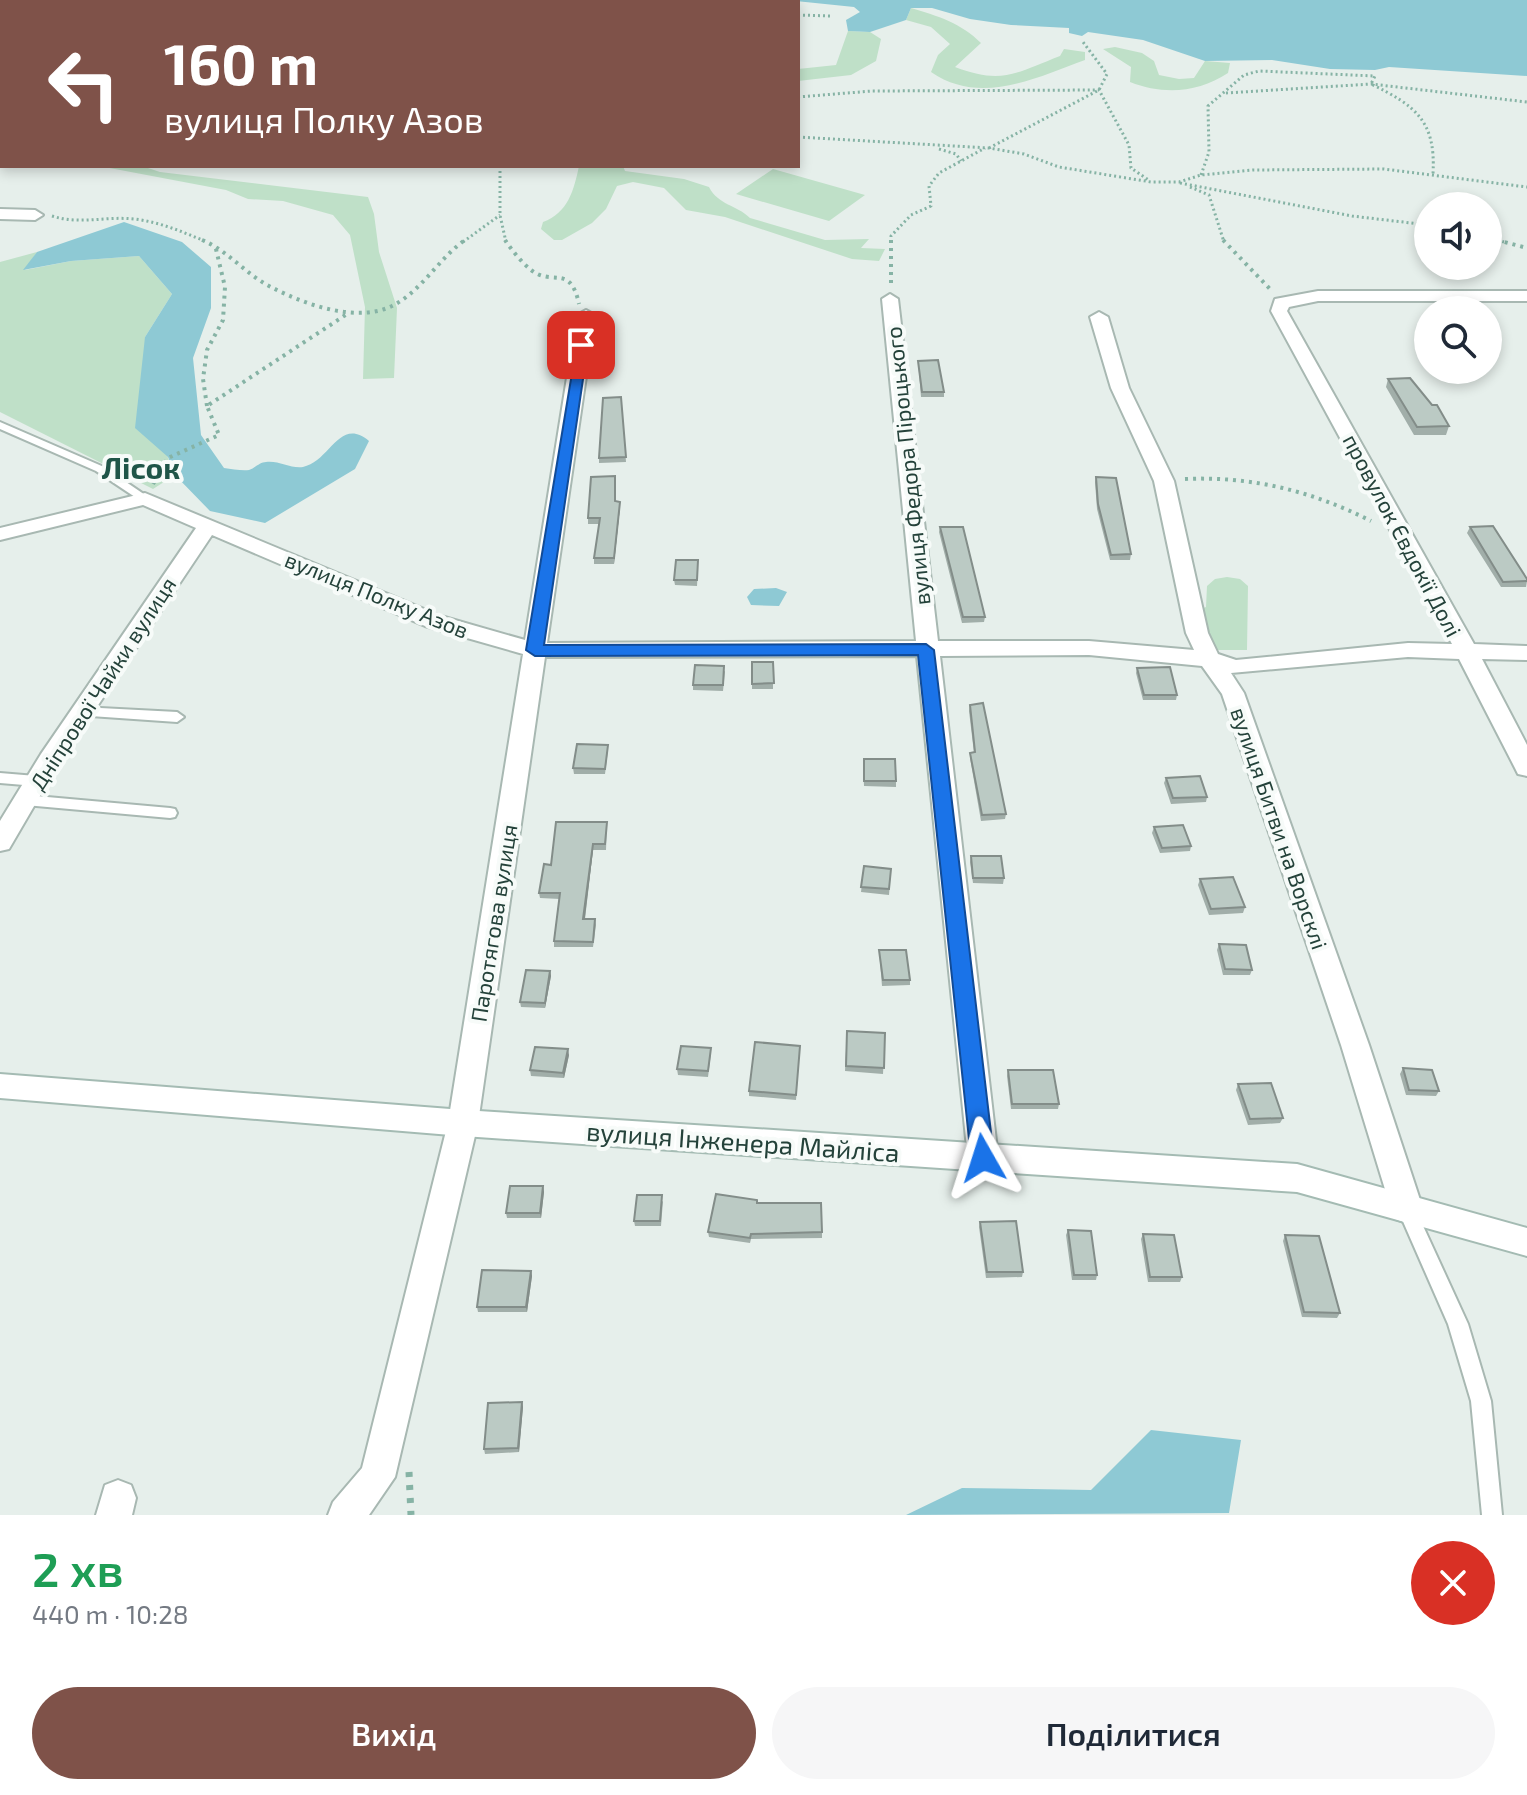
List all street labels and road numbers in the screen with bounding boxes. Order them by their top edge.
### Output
street label: вулиця Федора Піроцького [879,325,936,607]
street label: провулок Євдокії Долі [1338,429,1468,641]
street label: вулиця Полку Азов [281,545,472,644]
street label: Дніпрової Чайки вулиця [23,572,181,795]
street label: вулиця Битви на Ворсклі [1225,703,1334,953]
street label: Паротягова вулиця [465,822,522,1024]
street label: вулиця Інженера Майліса [585,1115,901,1168]

